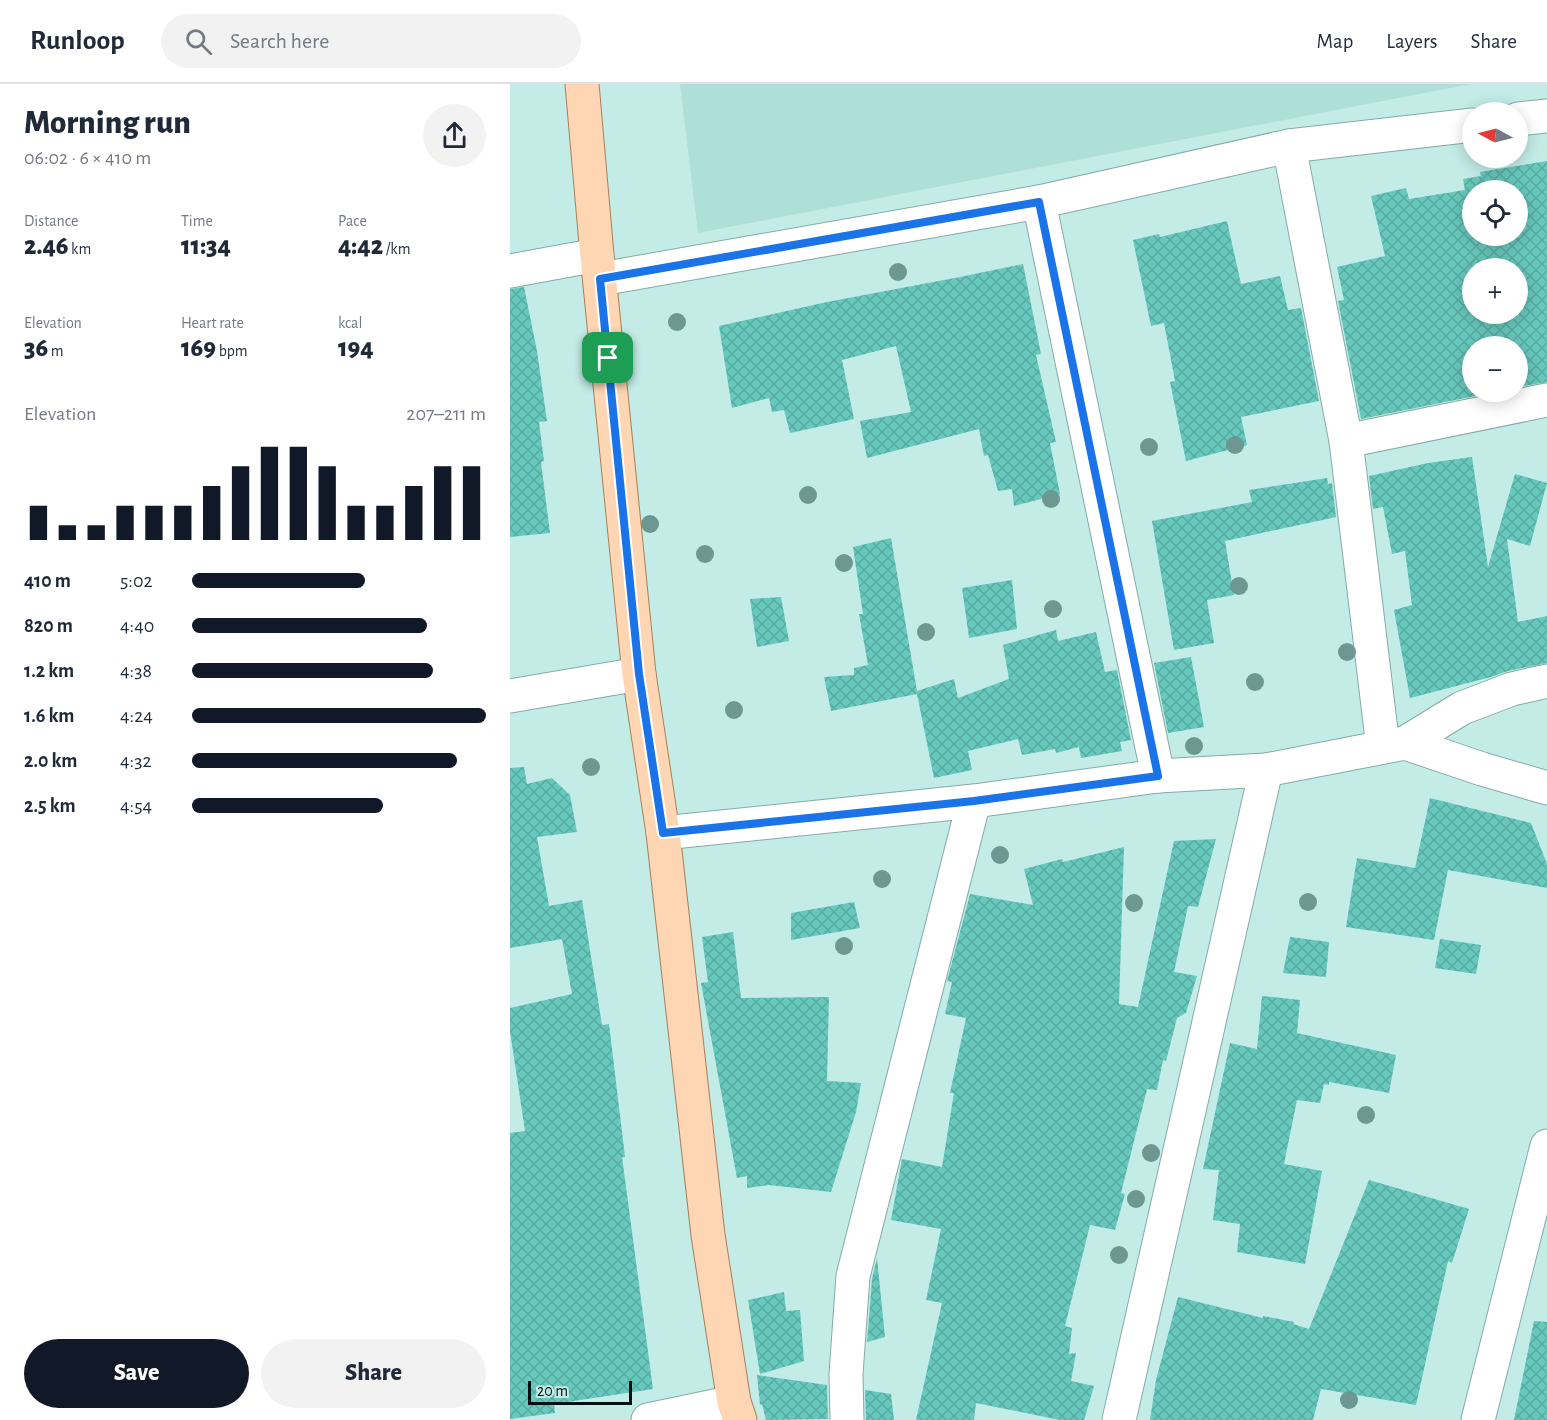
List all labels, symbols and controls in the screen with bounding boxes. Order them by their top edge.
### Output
search box [161,14,581,68]
icon: search [182,25,215,58]
text: Runloop [30,27,125,55]
text: Search here [230,30,329,52]
text: Map [1317,31,1353,52]
text: Layers [1386,31,1437,52]
text: Share [1470,31,1517,52]
north arrow [1462,102,1528,168]
map controls [1462,102,1528,402]
button: share [423,104,486,167]
text: Morning run [24,107,191,140]
text: 06:02 · 6 × 410 m [24,148,151,168]
button: locate [1462,180,1528,246]
text: Distance [24,213,78,229]
text: Time [181,213,213,229]
text: Pace [338,213,367,229]
text: 2.46 [24,233,68,259]
text: 11:34 [181,233,231,259]
text: 4:42 [338,233,383,259]
text: km [68,241,91,257]
text: /km [383,241,410,257]
button: + [1462,258,1528,324]
text: Elevation [24,315,82,331]
text: Heart rate [181,315,244,331]
text: kcal [338,315,362,331]
pin [582,332,633,383]
text: 36 [24,335,48,361]
text: 169 [181,335,216,361]
text: 194 [338,335,374,361]
button: − [1462,336,1528,402]
icon: arrive [591,341,624,374]
text: m [48,343,64,359]
text: bpm [216,343,248,359]
text: Elevation [24,404,96,424]
text: 207–211 m [406,404,486,424]
text: 410 m [24,571,71,591]
text: 5:02 [120,571,153,591]
text: 820 m [24,616,73,636]
text: 4:40 [120,616,154,636]
text: 1.2 km [24,661,74,681]
text: 4:38 [120,661,152,681]
text: 1.6 km [24,706,75,726]
text: 4:24 [120,706,153,726]
text: 2.0 km [24,751,77,771]
text: 4:32 [120,751,152,771]
text: 2.5 km [24,796,76,816]
text: 4:54 [120,796,152,816]
button: Save [24,1339,249,1408]
button: Share [261,1339,486,1408]
scale bar [528,1378,632,1406]
text: 20 m [537,1383,568,1399]

